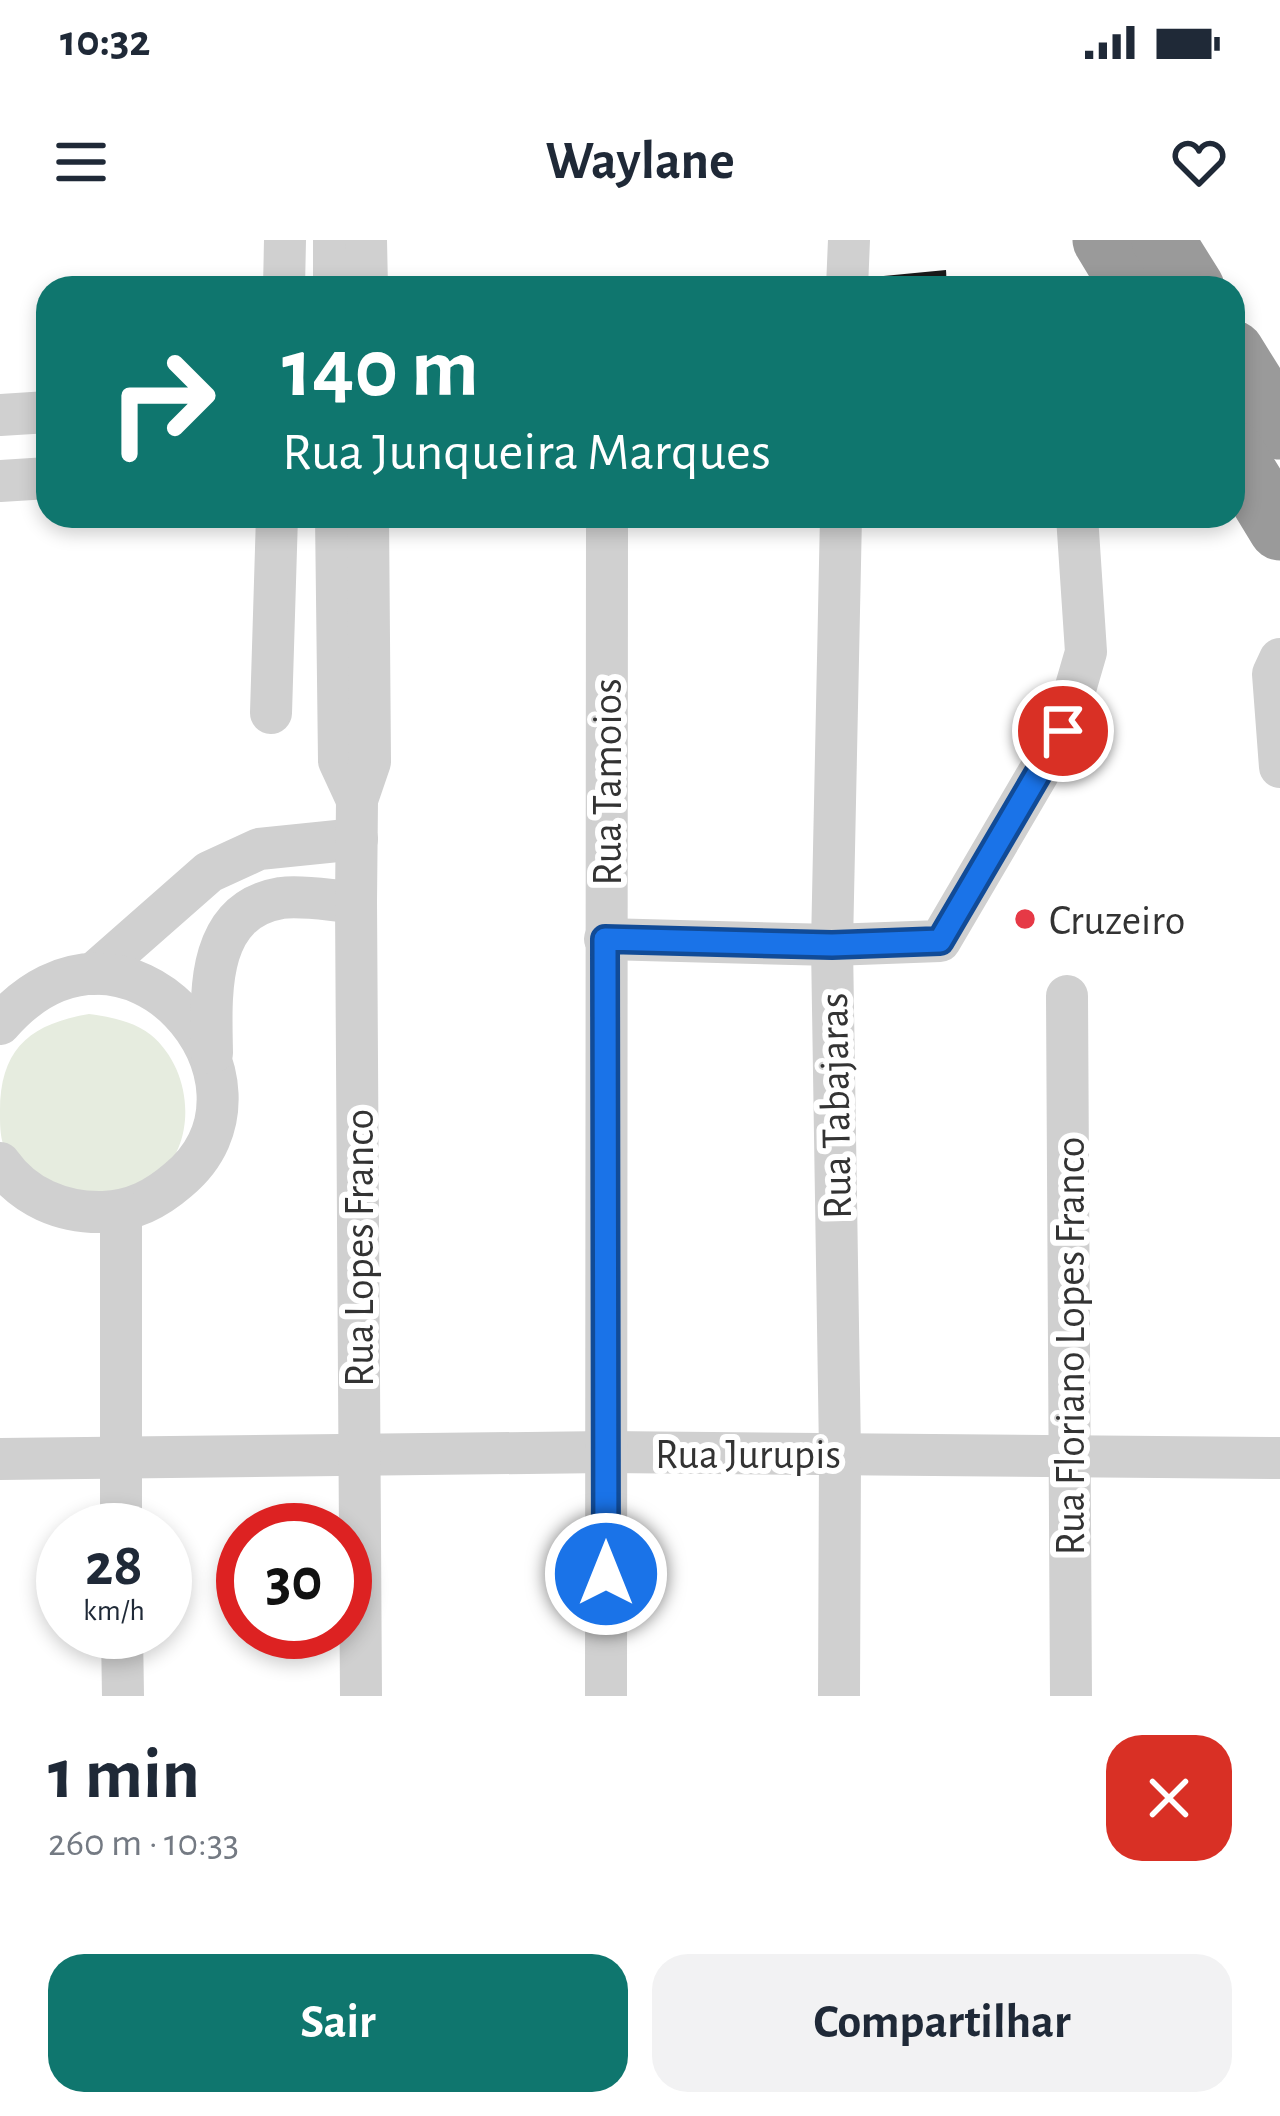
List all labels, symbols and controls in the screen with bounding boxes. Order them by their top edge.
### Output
text: 10:32 [60,19,151,64]
icon: menu [48,129,114,195]
icon: heart [1166,129,1232,195]
text: Waylane [545,135,735,189]
icon: right [84,324,240,480]
text: 140 m [282,328,479,412]
text: Rua Junqueira Marques [282,426,771,480]
street label: Rua Tamoios [587,678,629,886]
pin [1012,680,1114,782]
icon: arrive [1030,698,1096,764]
place label: Cruzeiro [1049,900,1185,942]
marker: Cruzeiro [1012,906,1038,932]
street label: Rua Tabajaras [813,992,859,1220]
street label: Rua Lopes Franco [339,1109,381,1387]
street label: Rua Floriano Lopes Franco [1050,1137,1092,1555]
street label: Rua Jurupis [655,1434,841,1476]
speed limit sign: 30 [216,1503,372,1659]
position arrow [543,1511,669,1637]
text: 28 [85,1536,143,1596]
text: km/h [83,1596,145,1626]
button: close [1106,1735,1232,1861]
text: 1 min [48,1739,200,1811]
text: 260 m · 10:33 [48,1824,239,1863]
button: Sair [48,1954,628,2092]
button: Compartilhar [652,1954,1232,2092]

